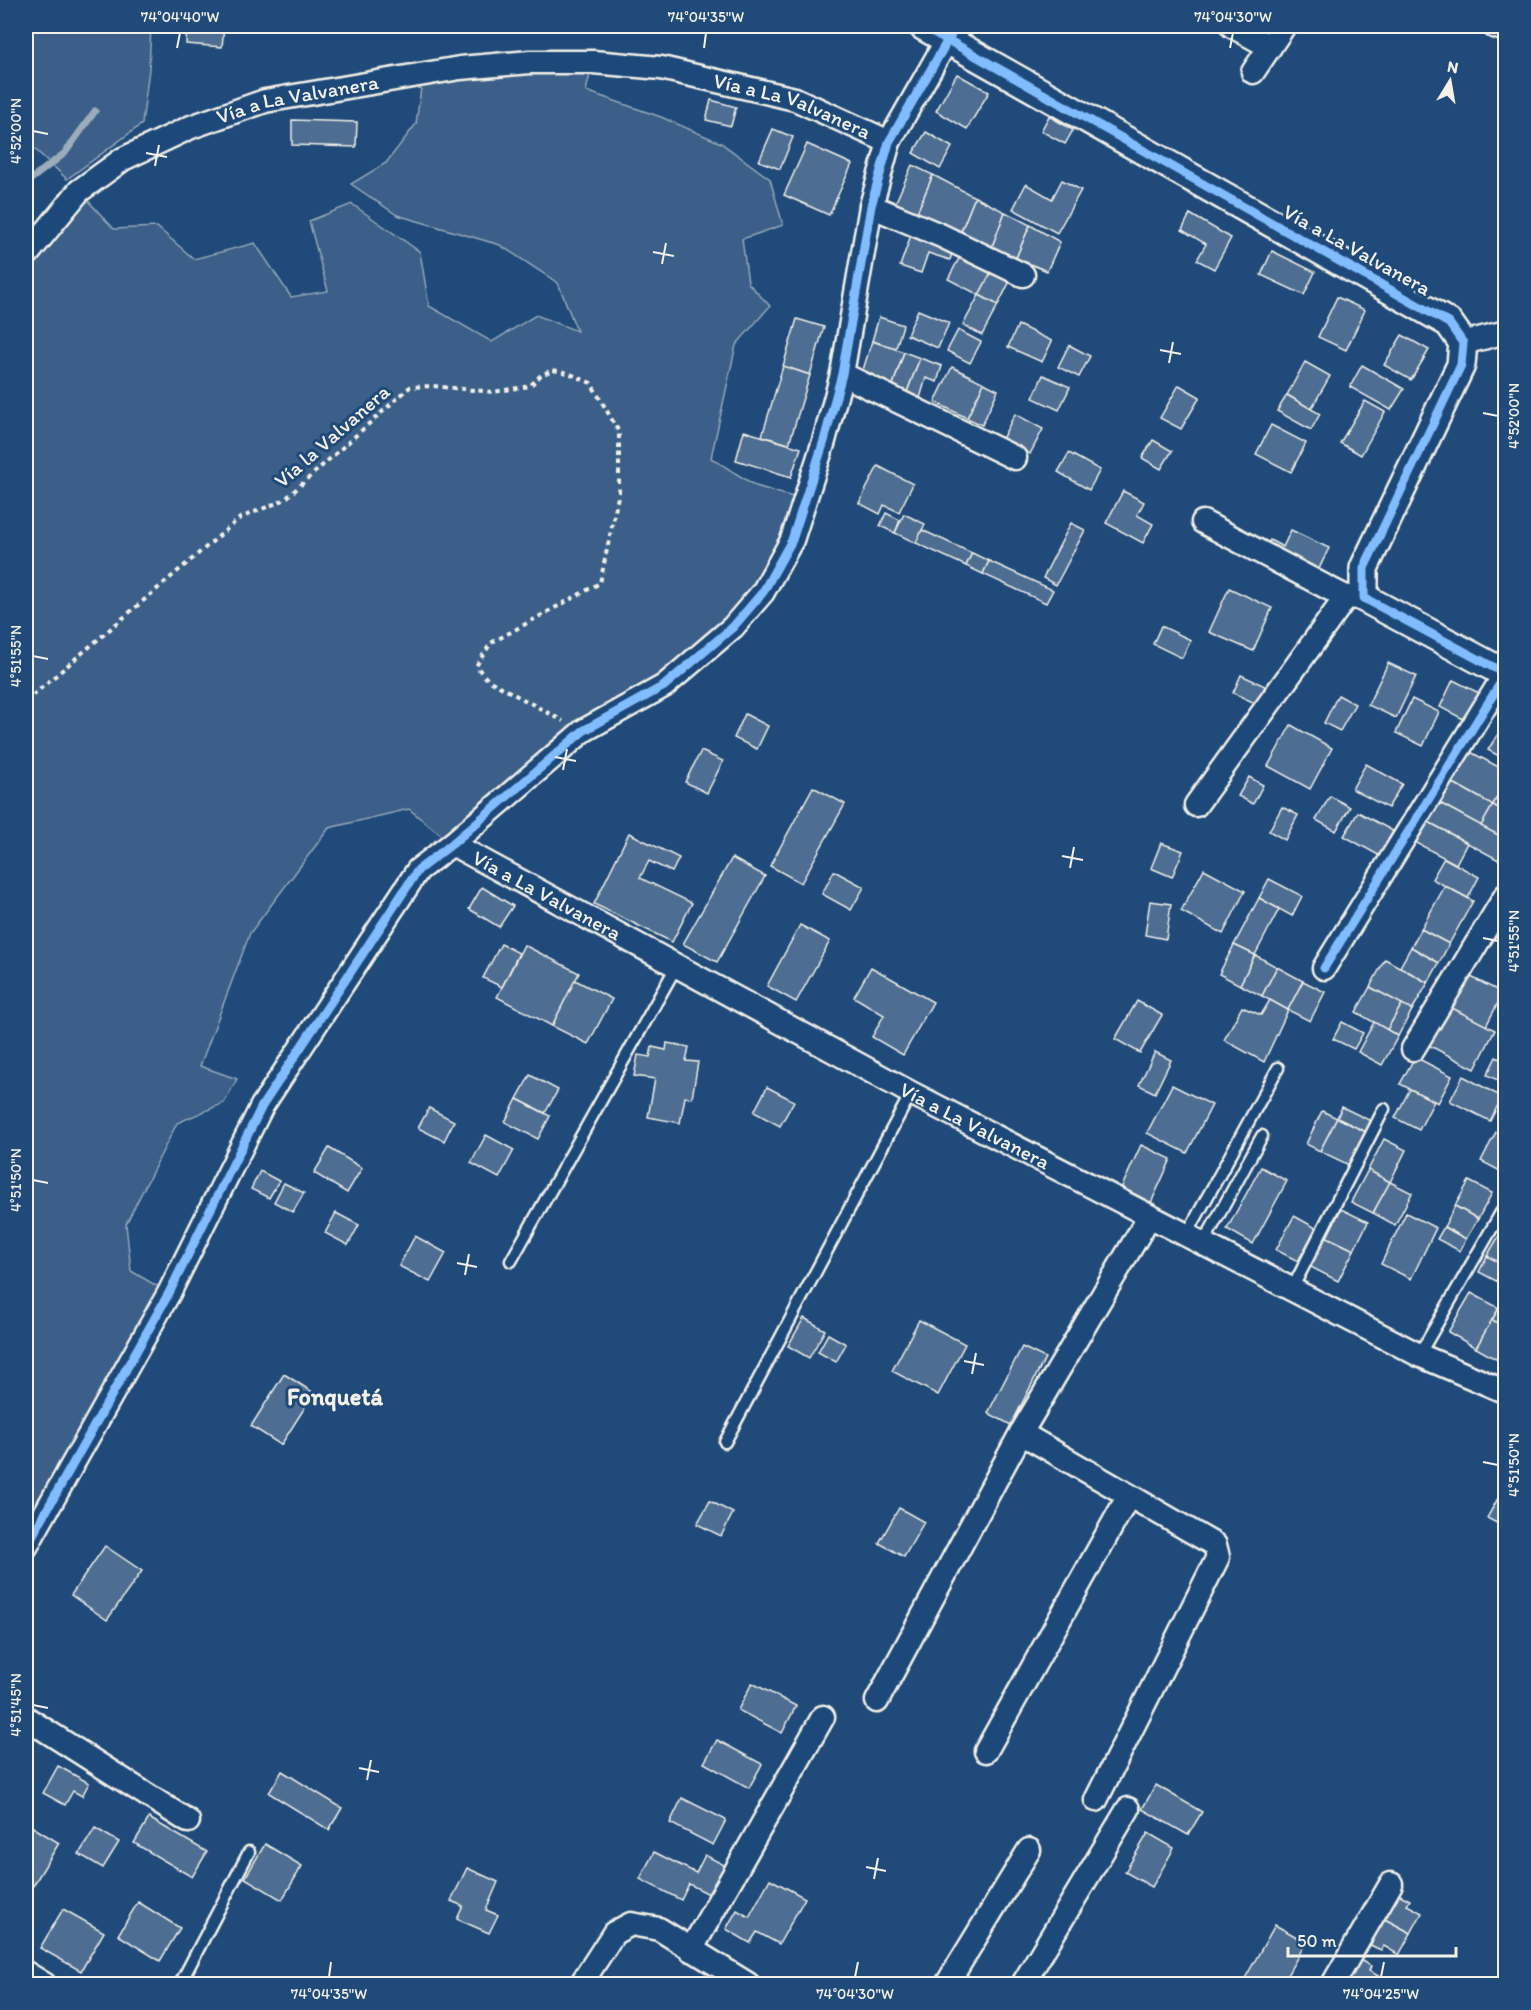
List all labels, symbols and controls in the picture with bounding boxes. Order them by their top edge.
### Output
text: 74°04'40"W [141,8,219,26]
text: 74°04'35"W [668,8,744,26]
text: 74°04'30"W [1194,8,1272,26]
north arrow [1420,51,1480,111]
text: N [1446,56,1460,77]
street label: Vía a La Valvanera [711,68,875,144]
street label: Vía a La Valvanera [213,69,380,129]
text: 4°52'00"N [7,98,25,164]
street label: Vía a La Valvanera [1279,199,1436,301]
street label: Vía la Valvanera [269,379,395,493]
text: 4°52'00"N [1505,383,1523,449]
text: 4°51'55"N [7,625,25,687]
street label: Vía a La Valvanera [468,845,626,946]
text: 4°51'55"N [1505,910,1523,972]
street label: Vía a La Valvanera [896,1076,1054,1175]
text: 4°51'50"N [7,1148,25,1212]
district label: Fonquetá [287,1382,383,1412]
text: 4°51'50"N [1505,1433,1523,1497]
text: 4°51'45"N [7,1673,25,1737]
scale bar [1288,1920,1456,1958]
text: 50 m [1297,1930,1337,1952]
text: 74°04'35"W [291,1985,367,2003]
text: 74°04'30"W [816,1985,894,2003]
text: 74°04'25"W [1343,1985,1419,2003]

